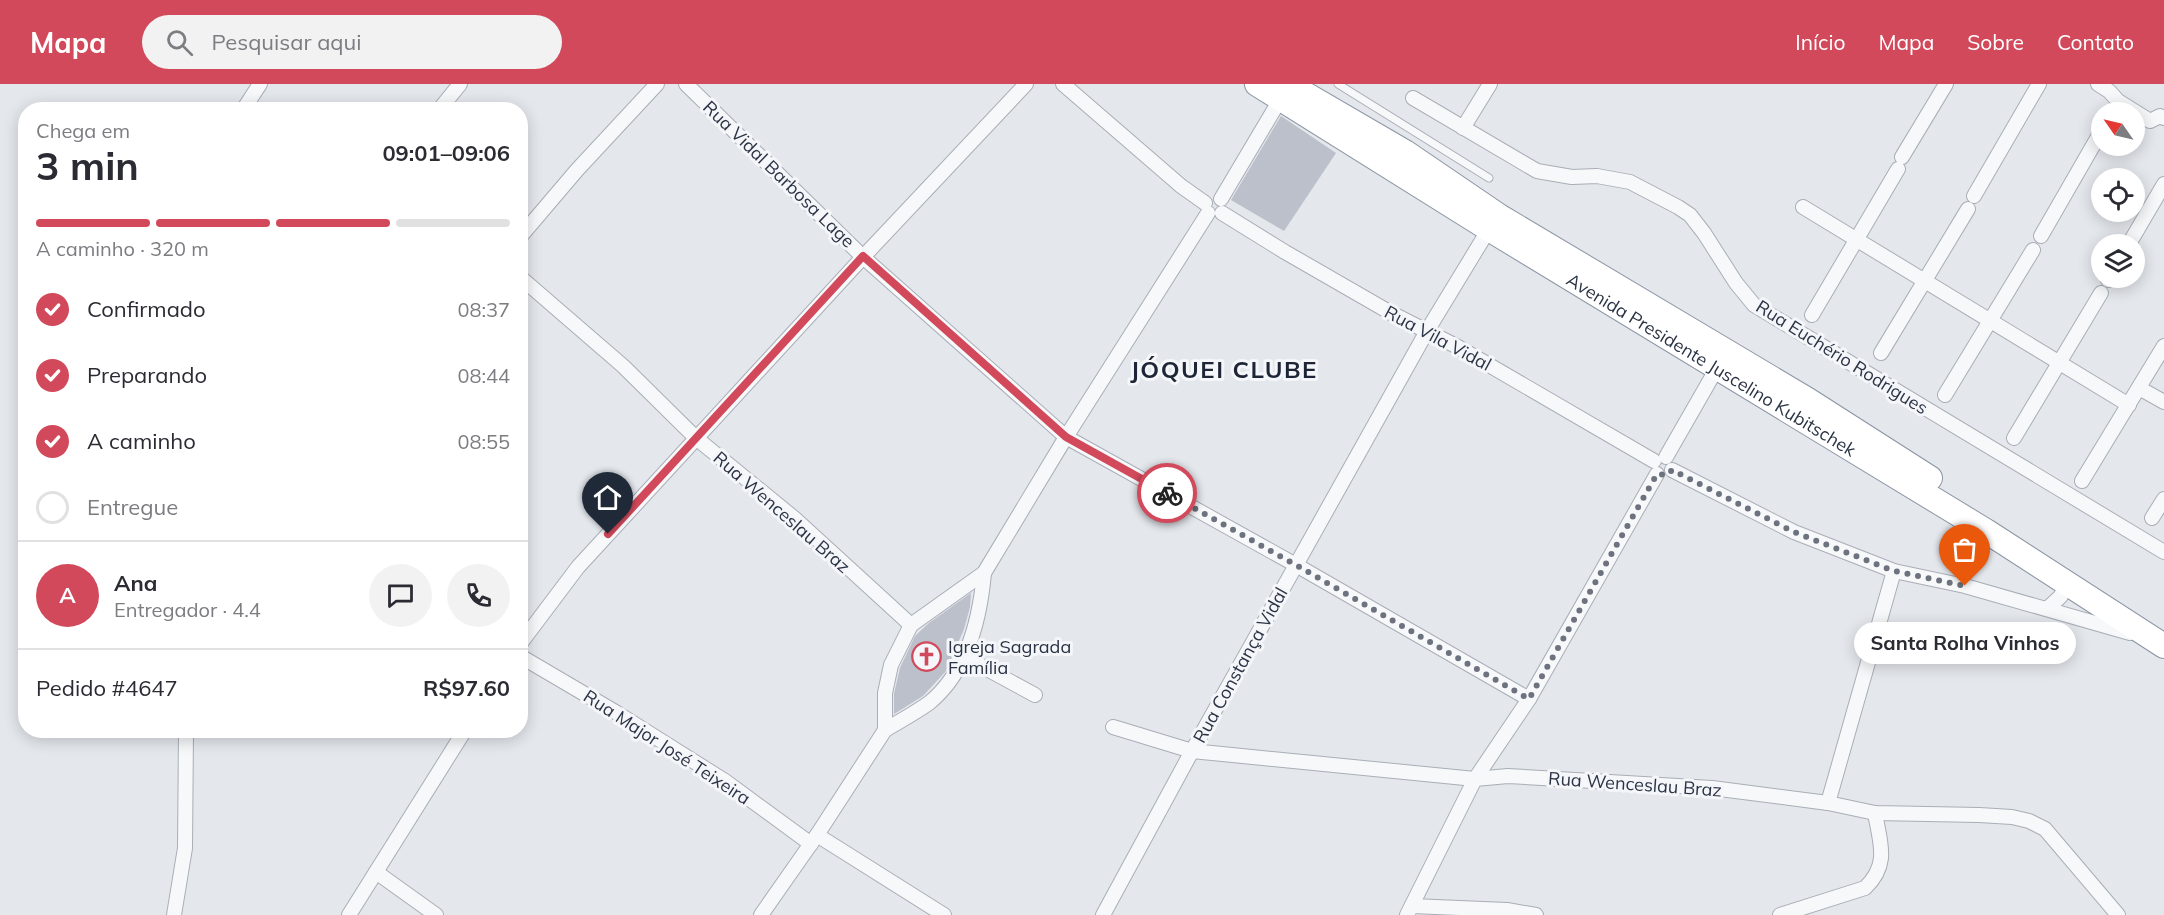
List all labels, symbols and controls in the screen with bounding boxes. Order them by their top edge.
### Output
search box [142,15,562,69]
text: Mapa [30,25,106,60]
icon: search [163,26,196,59]
text: Pesquisar aqui [211,28,361,56]
text: Início [1795,29,1845,55]
text: Mapa [1878,29,1934,55]
text: Sobre [1967,29,2024,55]
text: Contato [2057,29,2134,55]
street label: Rua Vidal Barbosa Lage [698,96,860,252]
north arrow [2091,102,2145,156]
map controls [2091,102,2145,288]
text: Chega em [36,118,130,143]
text: 09:01–09:06 [382,139,510,167]
text: 3 min [36,141,139,190]
button: locate [2091,168,2145,222]
button: layers [2091,234,2145,288]
text: A caminho · 320 m [36,236,209,261]
street label: Avenida Presidente Juscelino Kubitschek [1563,268,1861,461]
icon: check [36,293,69,326]
text: Confirmado [87,295,206,323]
street label: Rua Euchério Rodrigues [1752,295,1932,419]
text: 08:37 [457,297,510,322]
street label: Rua Vila Vidal [1381,300,1495,376]
district label: JÓQUEI CLUBE [1130,354,1318,384]
icon: check [36,359,69,392]
text: Preparando [87,361,207,389]
text: 08:44 [457,363,510,388]
icon: check [36,425,69,458]
text: A caminho [87,427,196,455]
text: 08:55 [457,429,510,454]
street label: Rua Wenceslau Braz [709,446,855,578]
courier [1137,463,1197,523]
pin [582,472,633,534]
icon: bike [1151,477,1184,510]
icon: home [591,481,624,514]
text: Entregue [87,493,178,521]
pin [1939,524,1990,586]
icon: bag [1948,533,1981,566]
button: chat [369,564,432,627]
button: phone [447,564,510,627]
text: Ana [114,569,157,597]
text: A [59,581,76,609]
street label: Rua Constança Vidal [1188,583,1292,747]
text: Entregador · 4.4 [114,597,261,622]
callout: Santa Rolha Vinhos [1854,622,2076,664]
text: Santa Rolha Vinhos [1870,630,2060,655]
place label: Igreja Sagrada Família [948,635,1071,679]
church icon: Igreja Sagrada Família [911,640,943,672]
text: Pedido #4647 [36,674,178,702]
text: R$97.60 [423,674,510,702]
street label: Rua Major José Teixeira [579,684,755,810]
street label: Rua Wenceslau Braz [1547,766,1723,802]

